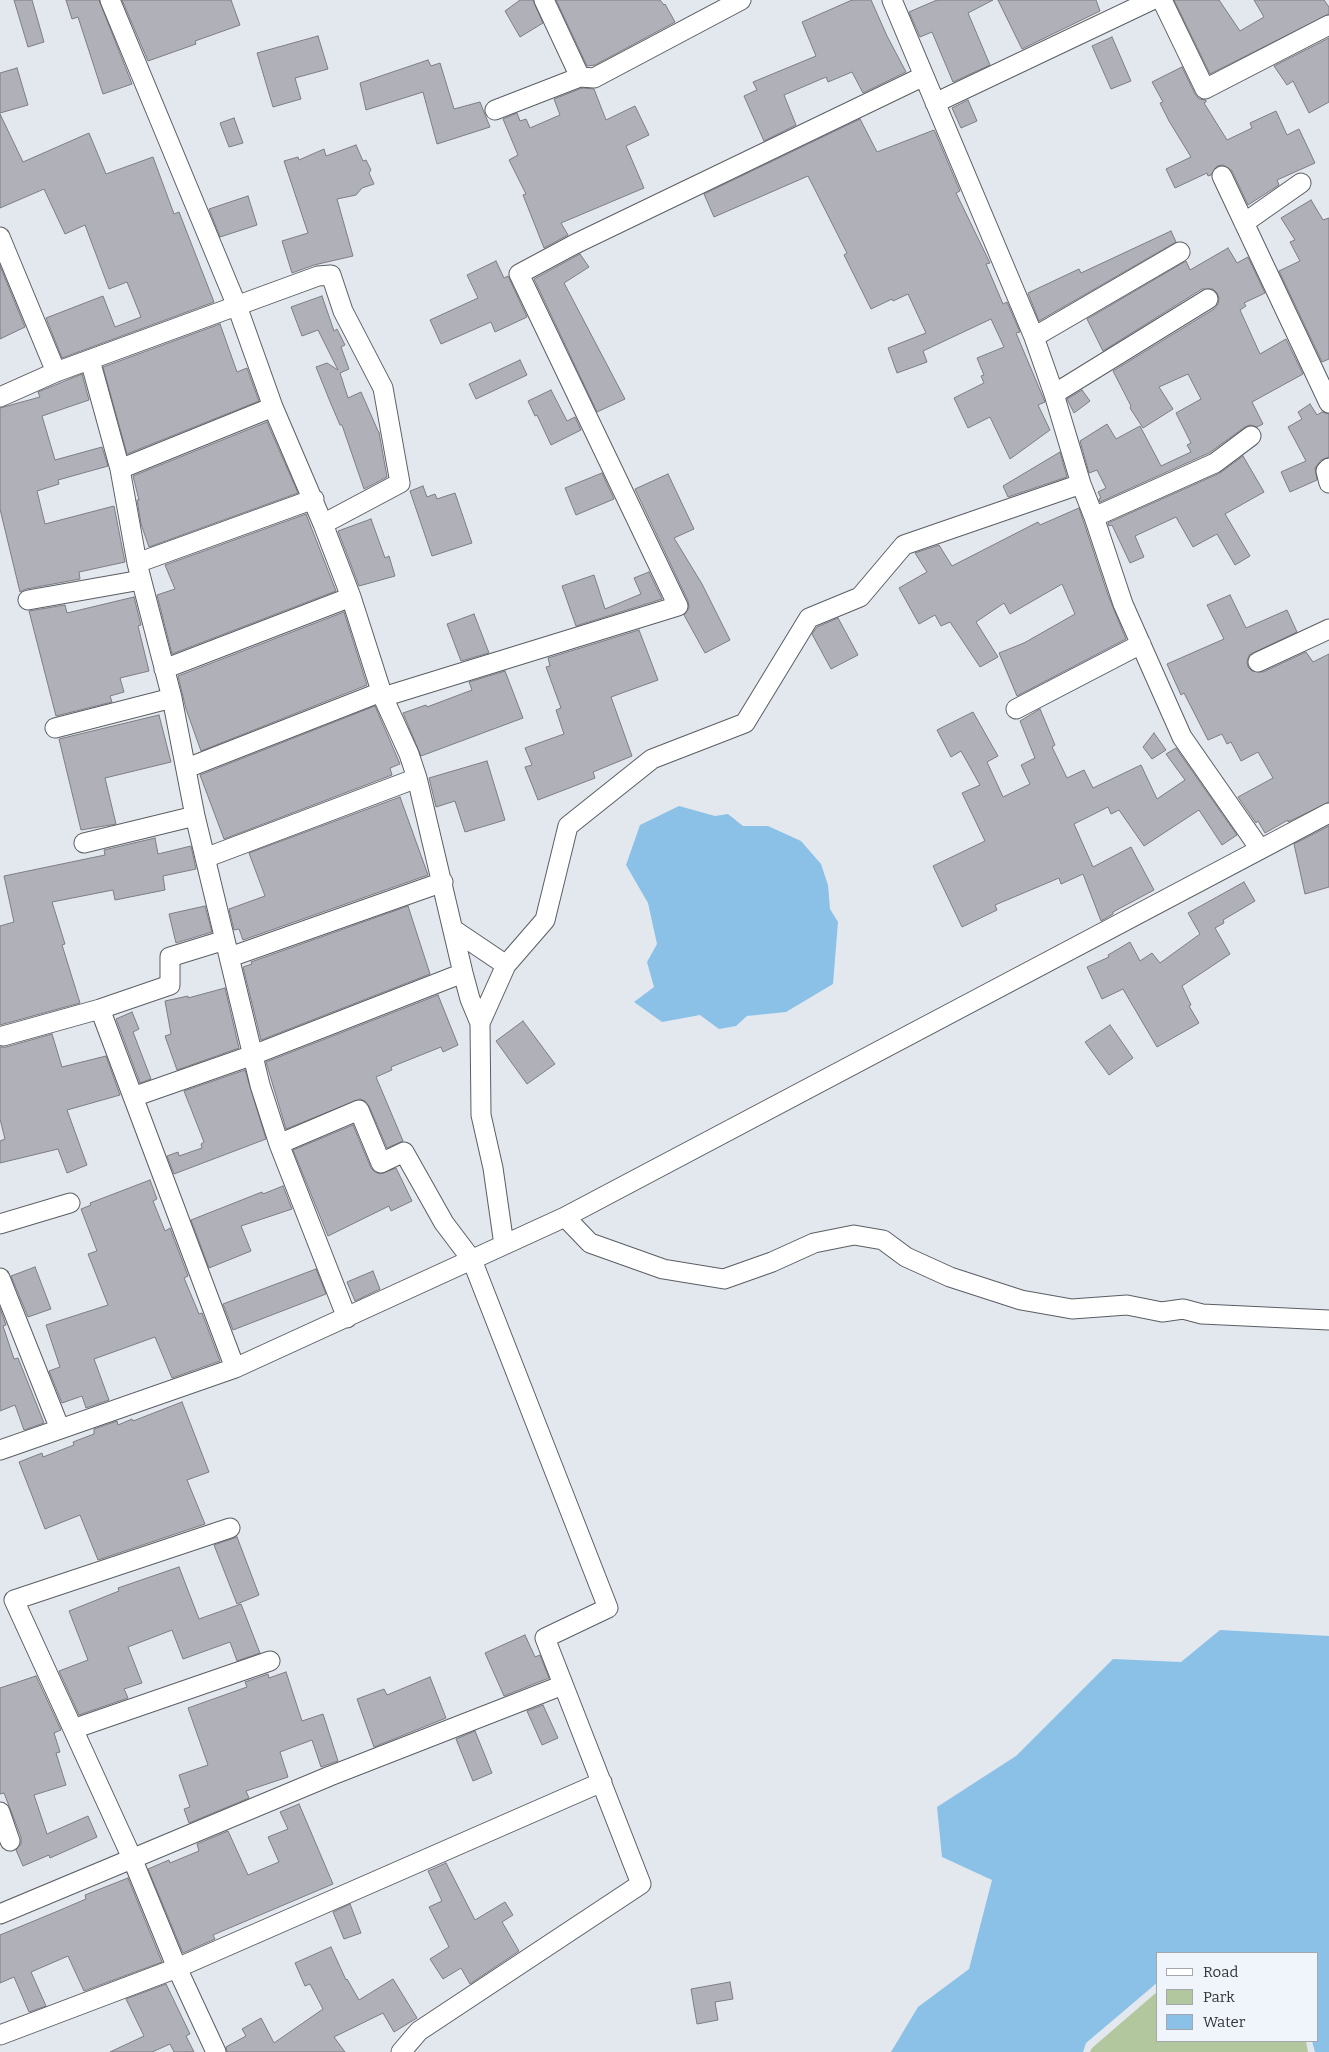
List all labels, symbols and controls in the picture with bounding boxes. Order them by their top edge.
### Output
legend [1156,1952,1319,2042]
text: Road [1203,1963,1238,1981]
text: Park [1203,1988,1235,2006]
text: Water [1203,2013,1245,2031]

